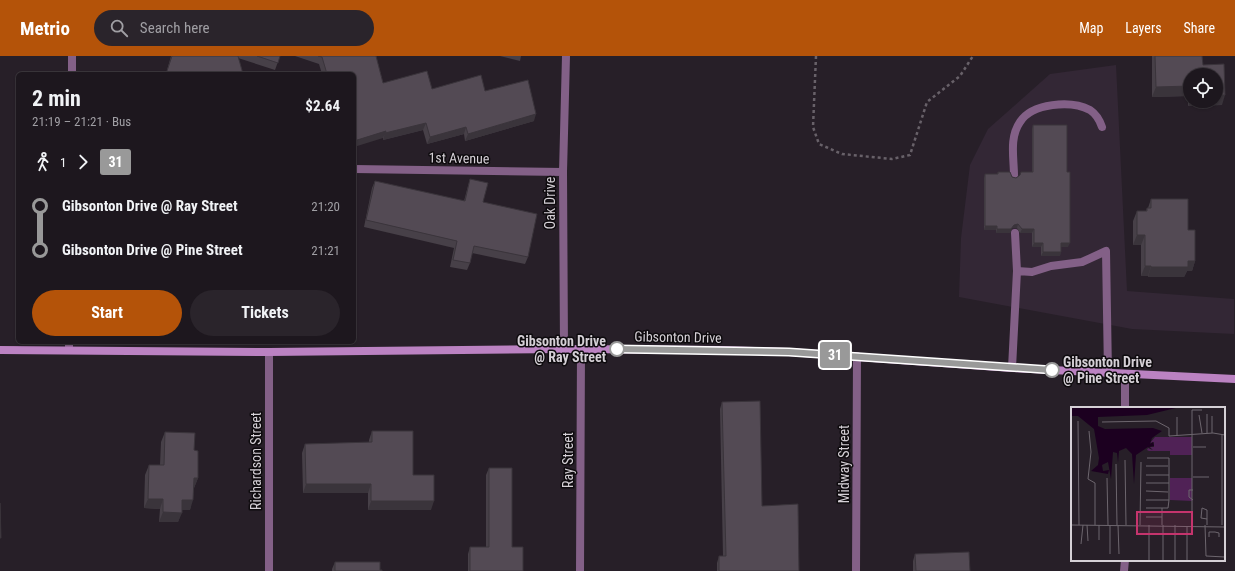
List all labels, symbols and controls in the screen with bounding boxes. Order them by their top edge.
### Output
search box [94,10,374,46]
text: Metrio [20,17,70,40]
icon: search [108,17,130,39]
text: Search here [140,19,210,37]
text: Map [1079,20,1103,36]
text: Layers [1125,20,1162,36]
text: Share [1184,20,1215,36]
map controls [1183,68,1223,108]
button: locate [1183,68,1223,108]
text: 2 min [32,86,81,111]
text: $2.64 [305,97,340,115]
text: 21:19 – 21:21 · Bus [32,114,131,129]
street label: 1st Avenue [428,149,490,167]
icon: walk [32,151,54,173]
icon: forward [72,151,94,173]
text: 31 [108,154,123,170]
text: 1 [60,155,66,170]
street label: Oak Drive [542,176,558,229]
text: Gibsonton Drive @ Ray Street [62,197,238,215]
text: 21:20 [311,199,340,214]
text: Gibsonton Drive @ Pine Street [62,241,243,259]
text: 21:21 [311,243,340,258]
button: Start [32,290,182,336]
button: Tickets [190,290,340,336]
street label: Gibsonton Drive [634,328,722,346]
place label: Gibsonton Drive @ Ray Street [517,333,606,365]
marker: Gibsonton Drive @ Ray Street [609,341,625,357]
line badge: 31 [817,342,853,368]
text: 31 [828,347,842,363]
place label: Gibsonton Drive @ Pine Street [1063,354,1152,386]
marker: Gibsonton Drive @ Pine Street [1044,362,1060,378]
inset map [1071,407,1225,561]
street label: Richardson Street [248,412,264,510]
street label: Midway Street [836,425,852,503]
street label: Ray Street [560,432,576,488]

